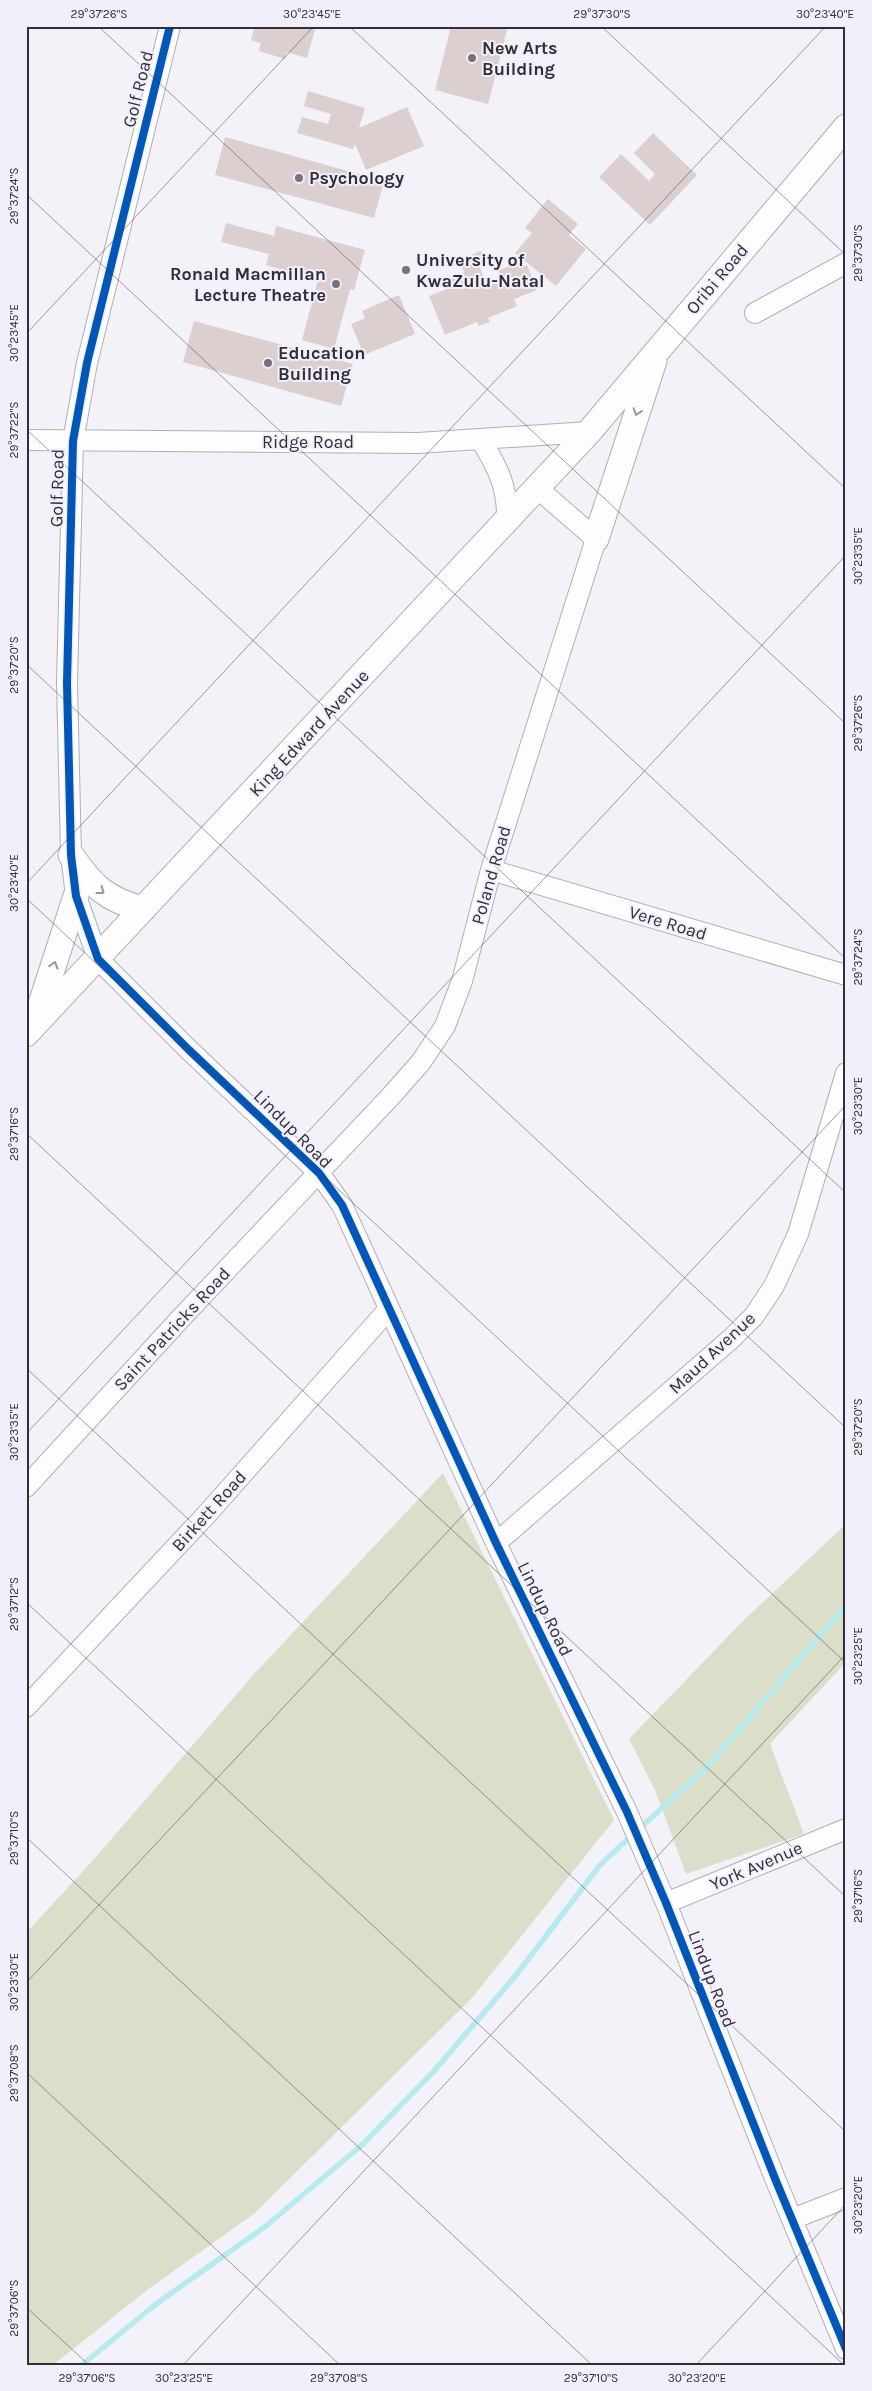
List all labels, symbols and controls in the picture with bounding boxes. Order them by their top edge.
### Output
text: 29°37'26"S [70,7,128,21]
text: 30°23'45"E [283,7,341,21]
text: 29°37'30"S [573,7,631,21]
text: 30°23'40"E [796,7,854,21]
place label: New Arts Building [482,37,558,80]
street label: Golf Road [118,48,158,130]
marker: New Arts Building [466,52,478,64]
place label: Psychology [309,167,404,189]
text: 29°37'24"S [7,168,21,224]
marker: Psychology [293,172,305,184]
text: 29°37'30"S [851,224,865,282]
street label: Oribi Road [681,239,753,319]
place label: University of KwaZulu-Natal [416,249,545,292]
place label: Ronald Macmillan Lecture Theatre [170,263,326,306]
marker: University of KwaZulu-Natal [400,264,412,276]
marker: Ronald Macmillan Lecture Theatre [330,278,342,290]
text: 30°23'45"E [7,304,21,362]
place label: Education Building [278,342,365,385]
marker: Education Building [262,357,274,369]
text: 29°37'22"S [7,401,21,459]
one-way arrow [633,407,643,416]
street label: Ridge Road [262,431,354,453]
street label: Golf Road [45,449,69,527]
text: 30°23'35"E [851,527,865,585]
text: 29°37'20"S [7,636,21,694]
street label: King Edward Avenue [244,665,374,801]
text: 29°37'26"S [851,694,865,752]
street label: Poland Road [466,823,516,927]
text: 30°23'40"E [7,854,21,912]
one-way arrow [95,885,104,893]
street label: Vere Road [626,901,710,945]
text: 29°37'24"S [851,929,865,985]
one-way arrow [49,962,59,970]
text: 30°23'30"E [851,1077,865,1135]
street label: Lindup Road [249,1085,337,1173]
text: 29°37'16"S [7,1107,21,1161]
street label: Saint Patricks Road [109,1263,235,1395]
street label: Maud Avenue [664,1307,760,1399]
text: 29°37'20"S [851,1398,865,1456]
text: 30°23'35"E [7,1403,21,1461]
street label: Birkett Road [167,1466,251,1556]
street label: Lindup Road [513,1558,577,1660]
text: 29°37'12"S [7,1577,21,1631]
text: 30°23'25"E [851,1627,865,1685]
text: 29°37'10"S [7,1811,21,1865]
street label: York Avenue [706,1837,806,1895]
text: 29°37'16"S [851,1869,865,1923]
street label: Lindup Road [683,1927,741,2031]
text: 30°23'30"E [7,1953,21,2011]
text: 29°37'08"S [7,2044,21,2102]
text: 30°23'20"E [851,2176,865,2234]
text: 29°37'06"S [7,2279,21,2337]
text: 29°37'06"S [58,2371,116,2385]
text: 30°23'25"E [155,2371,213,2385]
text: 29°37'08"S [310,2371,368,2385]
text: 29°37'10"S [564,2371,618,2385]
text: 30°23'20"E [668,2371,726,2385]

